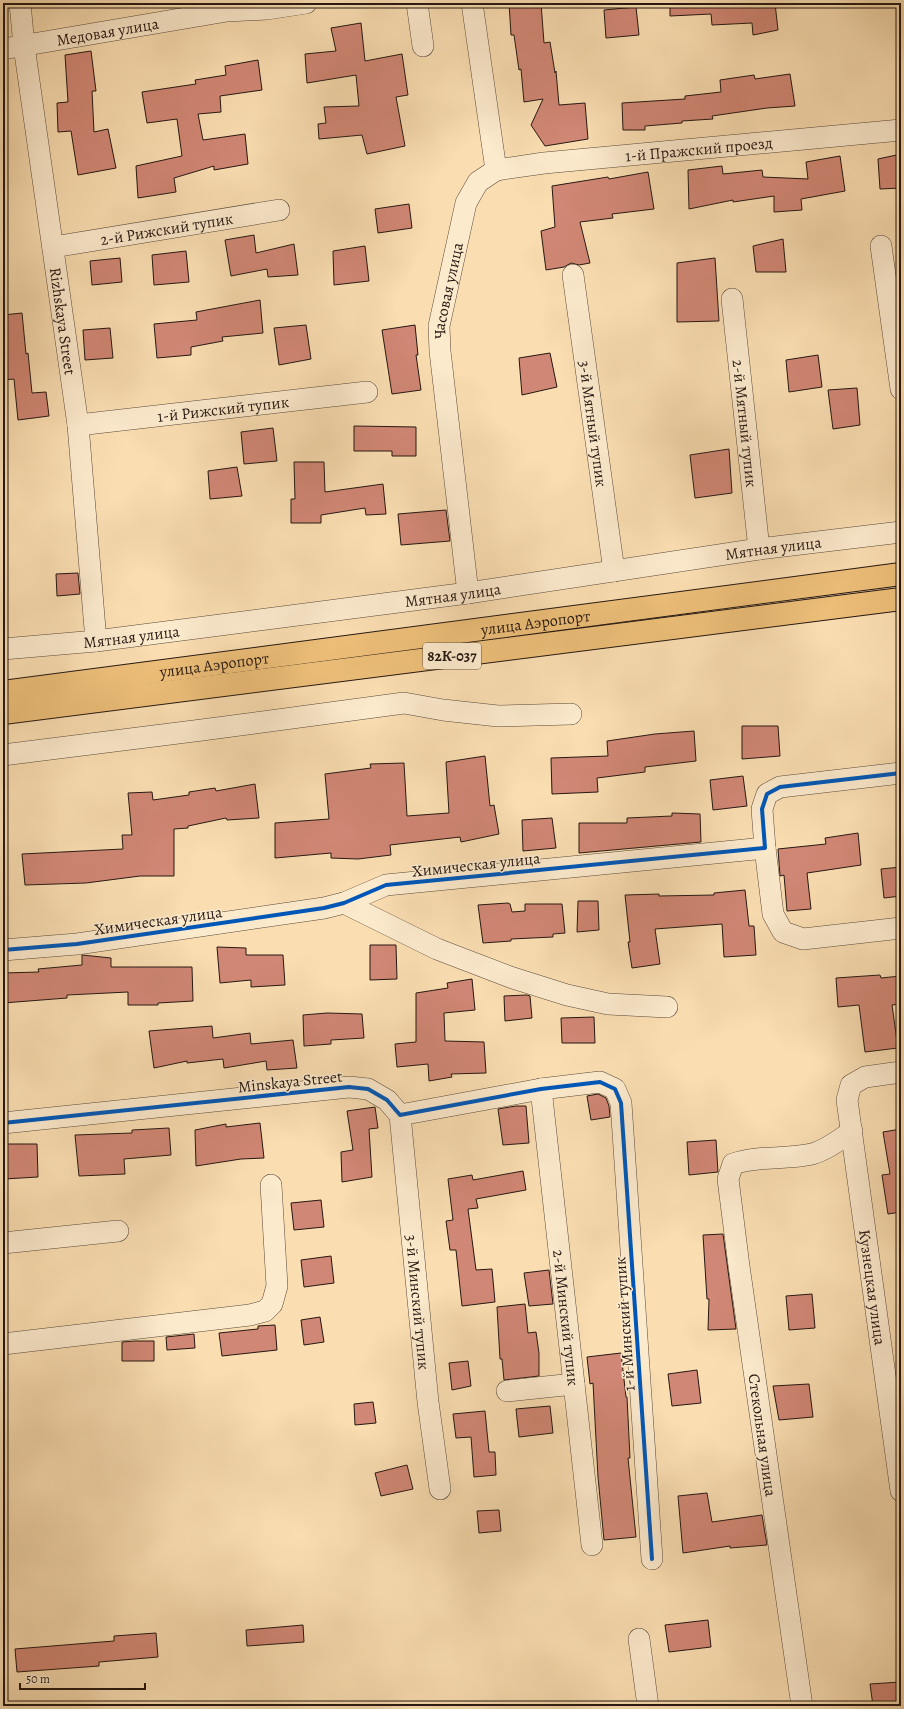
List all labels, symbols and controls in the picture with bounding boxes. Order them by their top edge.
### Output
street label: Медовая улица [55,13,161,52]
street label: 1-й Пражский проезд [624,132,774,167]
street label: 2-й Рижский тупик [99,208,235,251]
street label: Часовая улица [428,240,469,339]
street label: Rizhskaya Street [44,266,81,376]
street label: 2-й Мятный тупик [727,358,762,488]
street label: 3-й Мятный тупик [573,359,612,488]
street label: 1-й Рижский тупик [156,391,290,428]
street label: Мятная улица [724,532,823,566]
street label: Мятная улица [403,578,503,613]
street label: улица Аэропорт [479,605,592,641]
street label: Мятная улица [82,620,182,654]
road number: 82К-037 [423,643,481,669]
street label: улица Аэропорт [157,647,270,683]
street label: Химическая улица [411,847,542,883]
street label: Химическая улица [93,901,224,941]
street label: Minskaya Street [237,1066,343,1098]
street label: Кузнецкая улица [853,1228,891,1347]
street label: 3-й Минский тупик [400,1234,435,1371]
street label: 2-й Минский тупик [547,1249,584,1387]
street label: 1-й Минский тупик [609,1256,641,1392]
street label: Стекольная улица [742,1372,782,1499]
scale bar [20,1665,145,1691]
text: 50 m [26,1671,50,1687]

